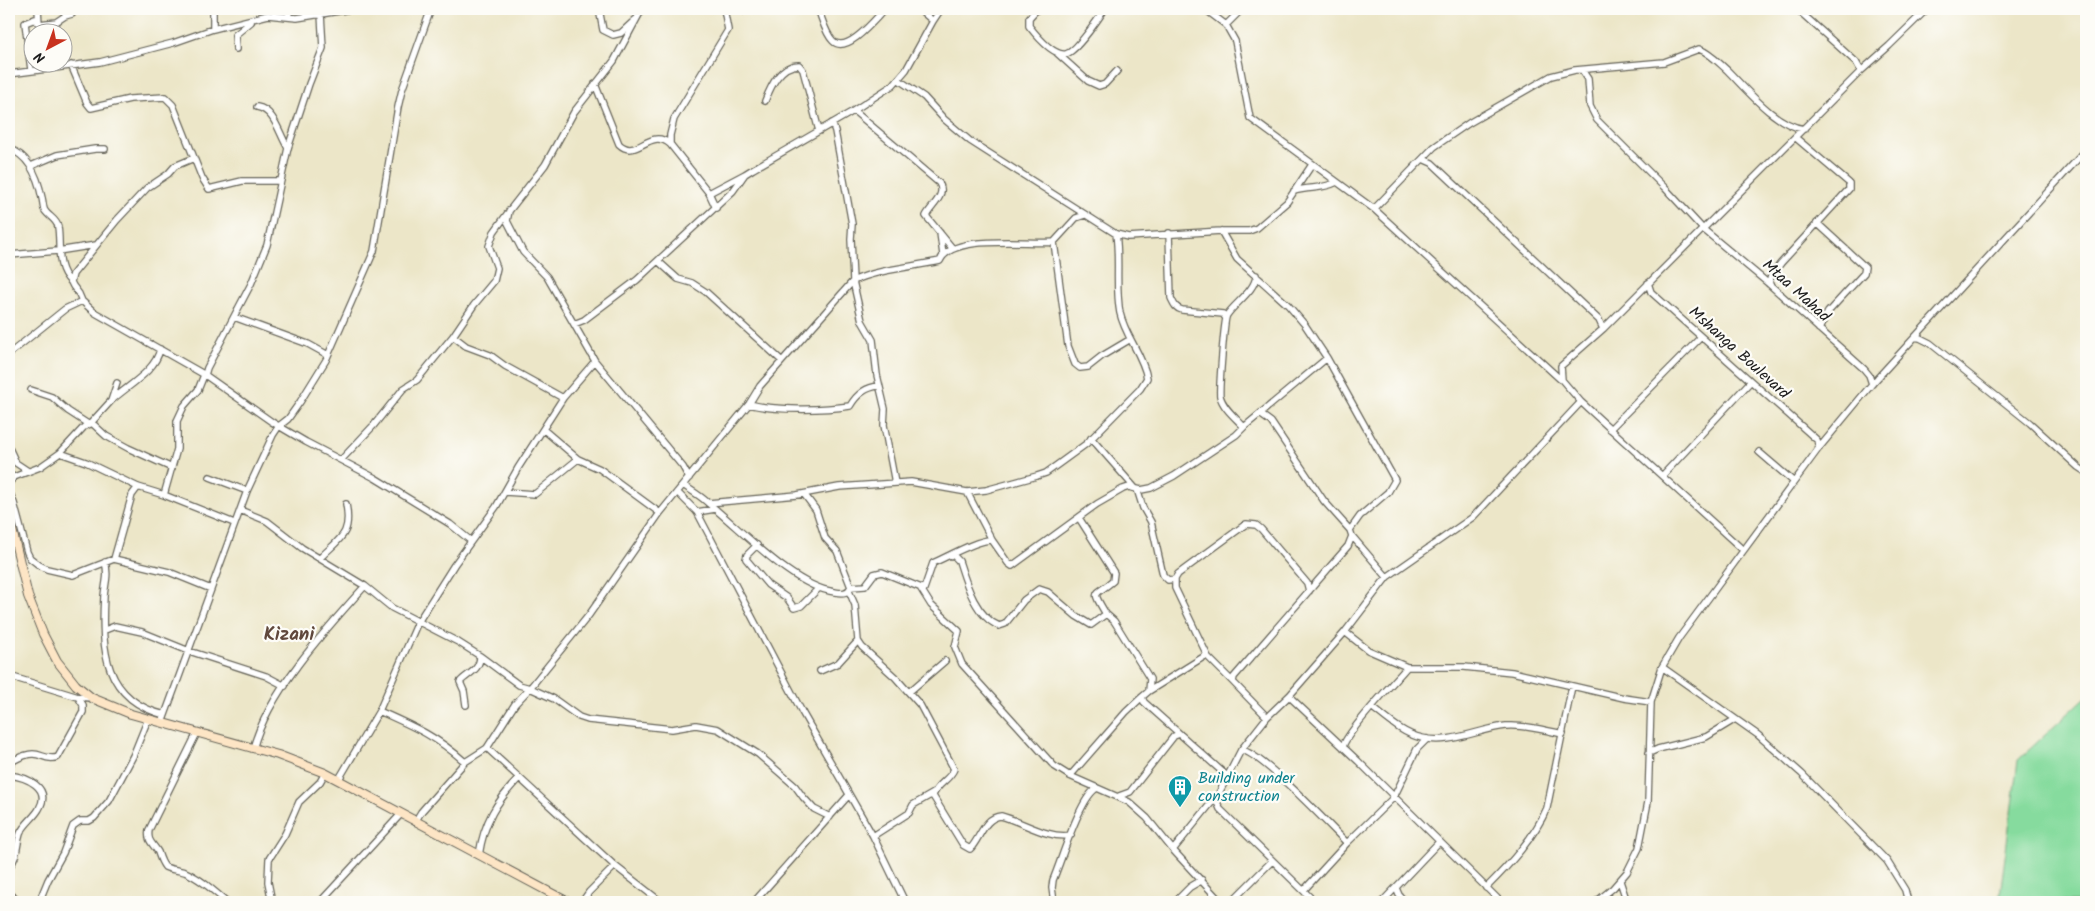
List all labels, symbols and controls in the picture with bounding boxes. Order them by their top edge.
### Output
north arrow [22,22,72,72]
text: N [29,46,51,68]
street label: Mtaa Mahad [1756,253,1836,329]
street label: Mshanga Boulevard [1683,300,1796,406]
district label: Kizani [264,620,315,650]
place label: Building under construction [1198,766,1296,809]
building icon: Building under construction [1167,774,1193,808]

